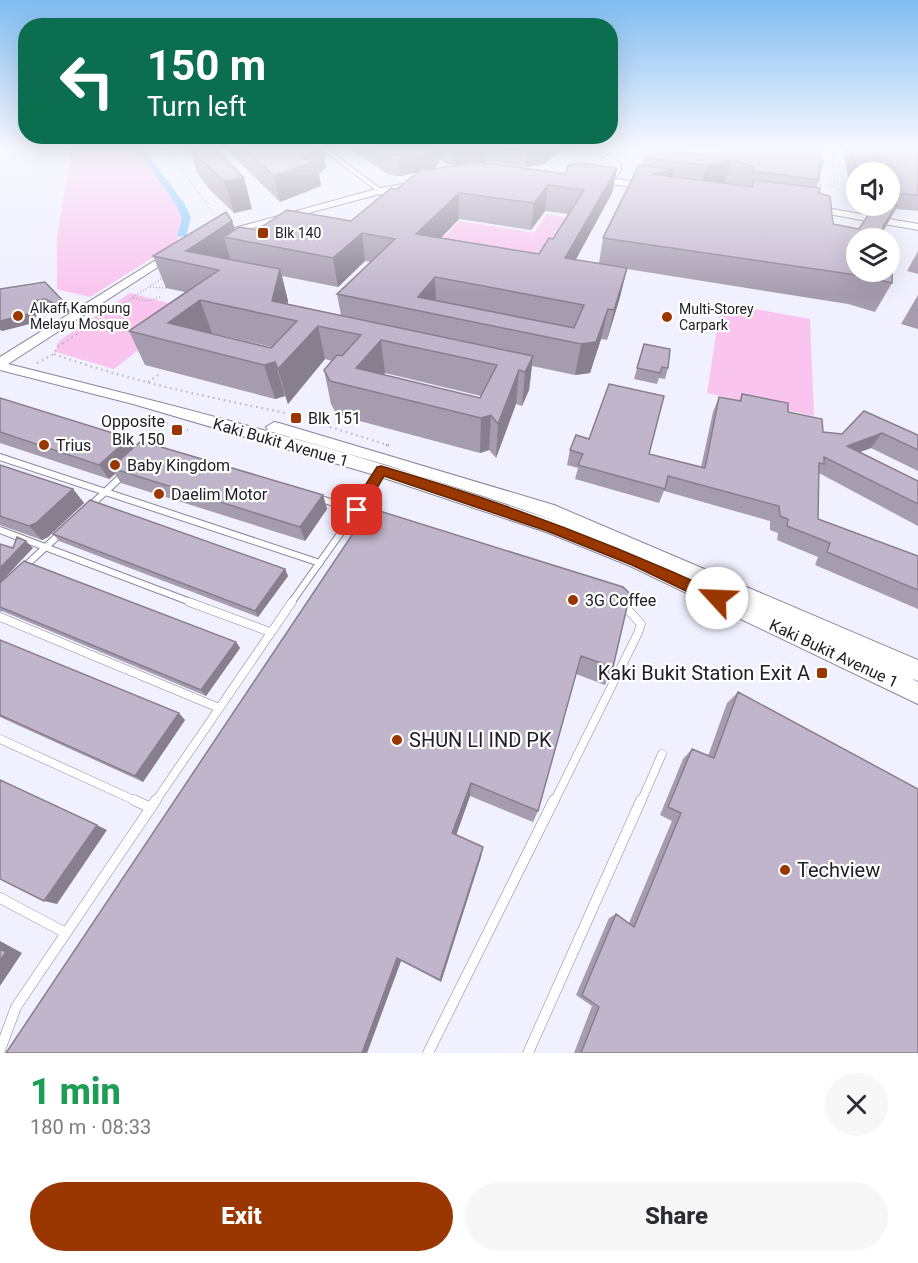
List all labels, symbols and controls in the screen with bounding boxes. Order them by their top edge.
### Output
text: 150 m [147,41,266,90]
icon: left [48,42,126,120]
text: Turn left [147,91,247,123]
map controls [846,162,900,282]
button: sound [846,162,900,216]
place label: Blk 140 [275,225,321,241]
marker: Blk 140 [256,226,270,240]
button: layers [846,228,900,282]
place label: Alkaff Kampung Melayu Mosque [30,300,130,332]
place label: Multi-Storey Carpark [679,301,754,333]
marker: Alkaff Kampung Melayu Mosque [11,309,25,323]
marker: Multi-Storey Carpark [660,310,674,324]
place label: Blk 151 [308,409,361,428]
marker: Blk 151 [289,411,303,425]
place label: Opposite Blk 150 [101,412,165,449]
street label: Kaki Bukit Avenue 1 [211,414,351,471]
marker: Opposite Blk 150 [170,423,184,437]
place label: Trius [56,436,91,455]
marker: Trius [37,438,51,452]
place label: Baby Kingdom [127,456,230,475]
marker: Baby Kingdom [108,458,122,472]
pin [331,484,382,535]
place label: Daelim Motor [171,485,268,504]
marker: Daelim Motor [152,487,166,501]
icon: arrive [340,493,373,526]
position arrow [685,566,749,630]
place label: 3G Coffee [585,591,656,610]
marker: 3G Coffee [566,593,580,607]
street label: Kaki Bukit Avenue 1 [766,615,901,692]
place label: Kaki Bukit Station Exit A [598,661,810,685]
marker: Kaki Bukit Station Exit A [815,666,829,680]
place label: SHUN LI IND PK [409,728,552,752]
marker: SHUN LI IND PK [390,733,404,747]
place label: Techview [797,858,880,882]
marker: Techview [778,863,792,877]
text: 1 min [30,1071,121,1113]
button: close [825,1073,888,1136]
text: 180 m · 08:33 [30,1115,151,1139]
button: Exit [30,1182,453,1251]
button: Share [465,1182,888,1251]

